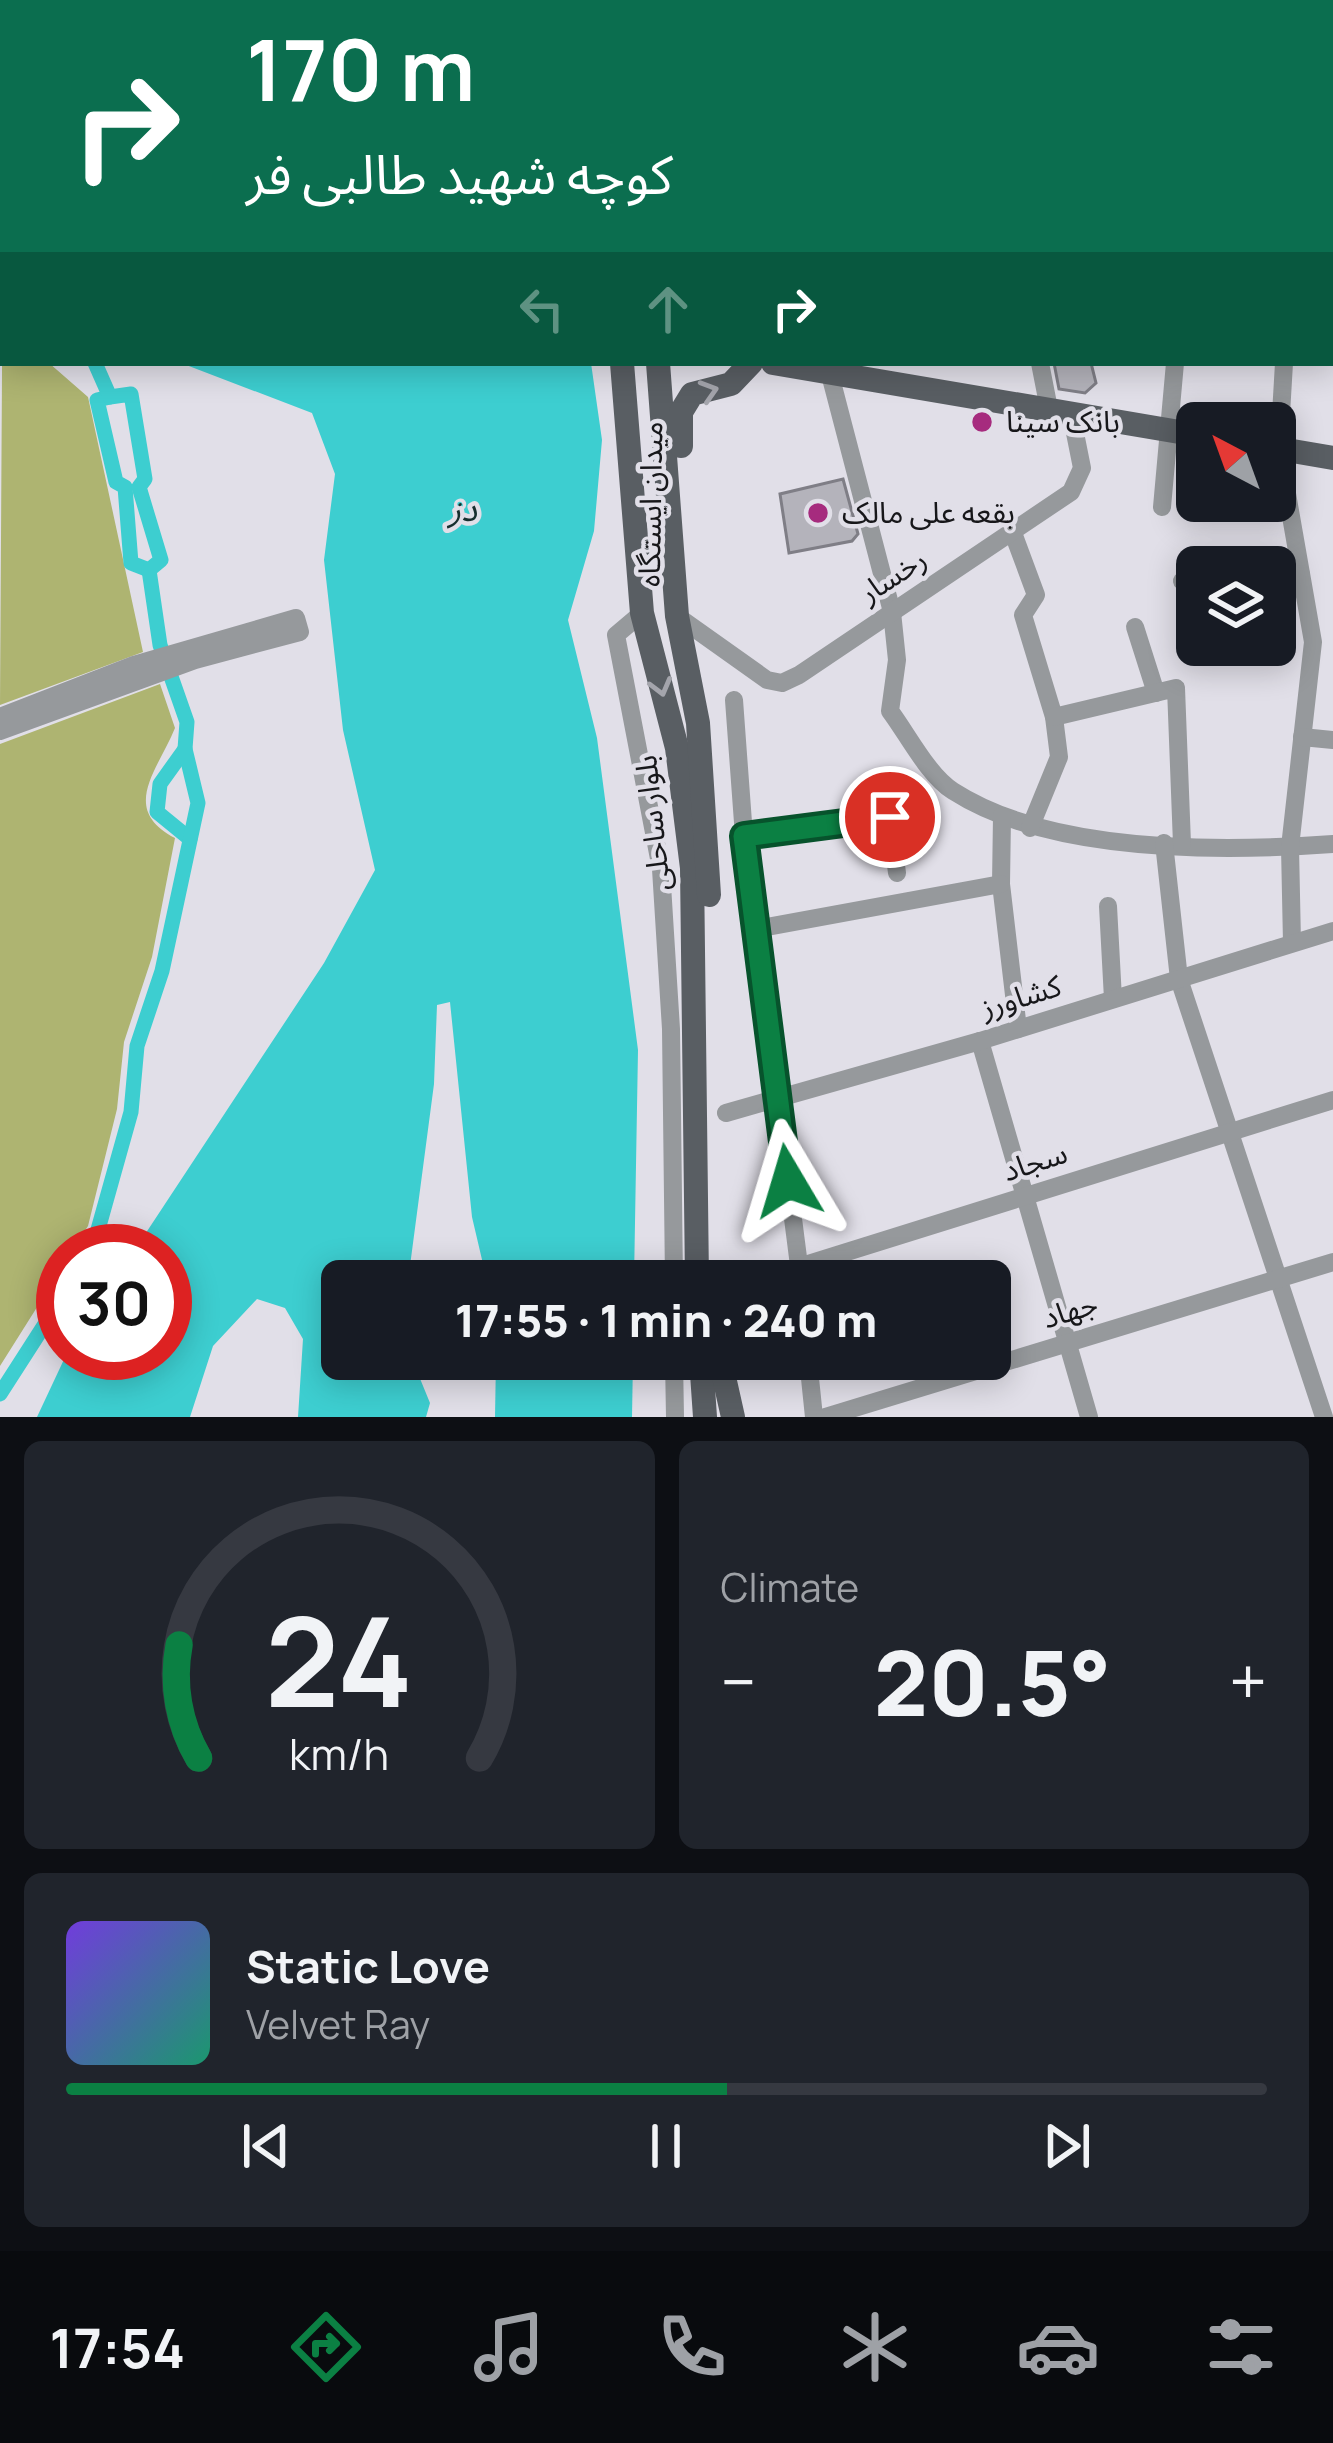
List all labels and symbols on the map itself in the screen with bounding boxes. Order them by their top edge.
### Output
one-way arrow [697,380,718,405]
place label: بانک سینا [1006,400,1120,441]
north arrow [1176,402,1296,522]
marker: بانک سینا [969,409,995,435]
street label: میدان ایستگاه [628,421,671,587]
water label: دز [446,486,477,531]
place label: بقعه علی مالک [842,491,1015,532]
marker: بقعه علی مالک [805,500,831,526]
street label: رخسار [850,538,934,612]
one-way arrow [647,676,672,696]
street label: بلوار ساحلی [624,753,679,893]
pin [839,766,941,868]
street label: کشاورز [974,964,1066,1027]
position arrow [725,1118,851,1244]
street label: سجاد [997,1131,1072,1190]
speed limit sign: 30 [36,1224,192,1380]
street label: جهاد [1037,1282,1102,1337]

